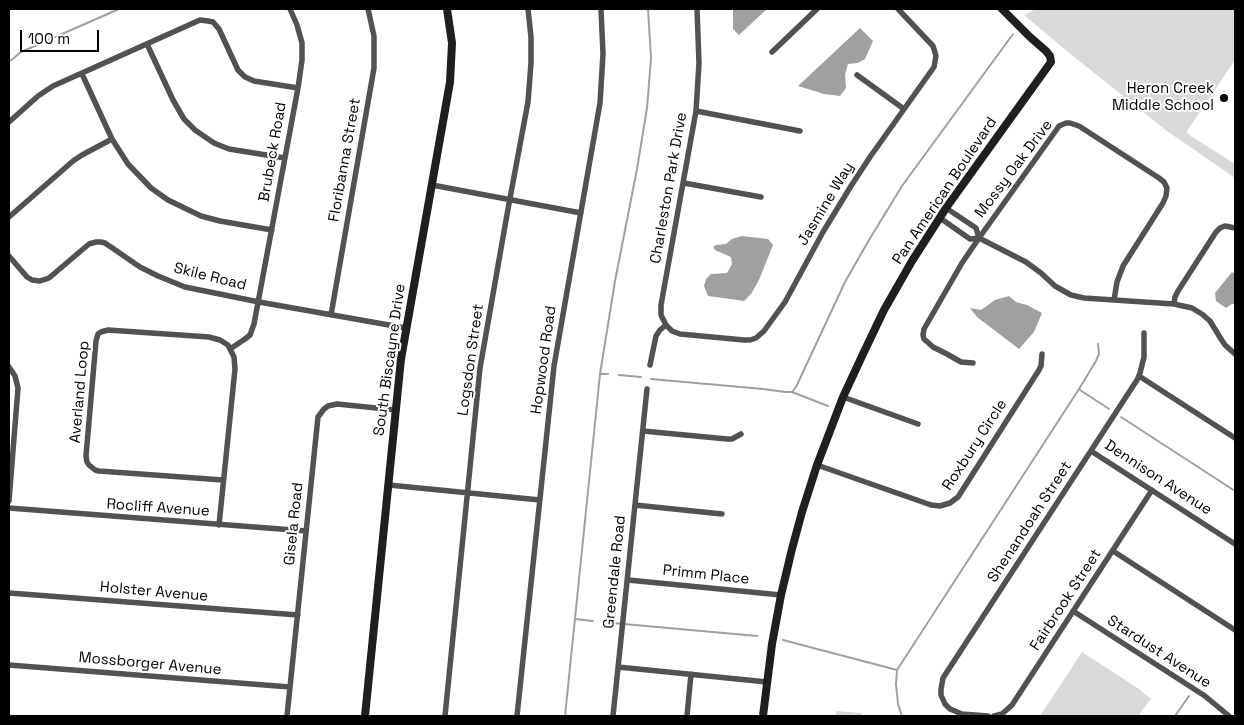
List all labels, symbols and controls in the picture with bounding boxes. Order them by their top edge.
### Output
scale bar [22,20,101,52]
text: 100 m [28,29,70,48]
place label: Heron Creek Middle School [1112,80,1214,115]
marker: Heron Creek Middle School [1218,92,1230,104]
street label: Floribanna Street [325,97,365,223]
street label: Brubeck Road [255,101,291,203]
street label: Charleston Park Drive [647,111,691,265]
street label: Pan American Boulevard [889,114,1001,268]
street label: Mossy Oak Drive [971,117,1057,221]
street label: Jasmine Way [794,159,858,249]
street label: Skile Road [172,259,248,295]
street label: South Biscayne Drive [370,283,410,437]
street label: Logsdon Street [454,303,488,417]
street label: Hopwood Road [527,305,561,415]
street label: Averland Loop [67,340,93,444]
street label: Roxbury Circle [939,396,1011,494]
street label: Dennison Avenue [1101,437,1215,519]
street label: Shenandoah Street [984,458,1076,586]
street label: Gisela Road [281,482,307,566]
street label: Rocliff Avenue [106,495,210,521]
street label: Greendale Road [600,514,630,630]
street label: Fairbrook Street [1027,546,1105,654]
street label: Primm Place [662,562,750,588]
street label: Holster Avenue [99,578,209,606]
street label: Stardust Avenue [1104,612,1214,692]
street label: Mossborger Avenue [78,649,222,679]

